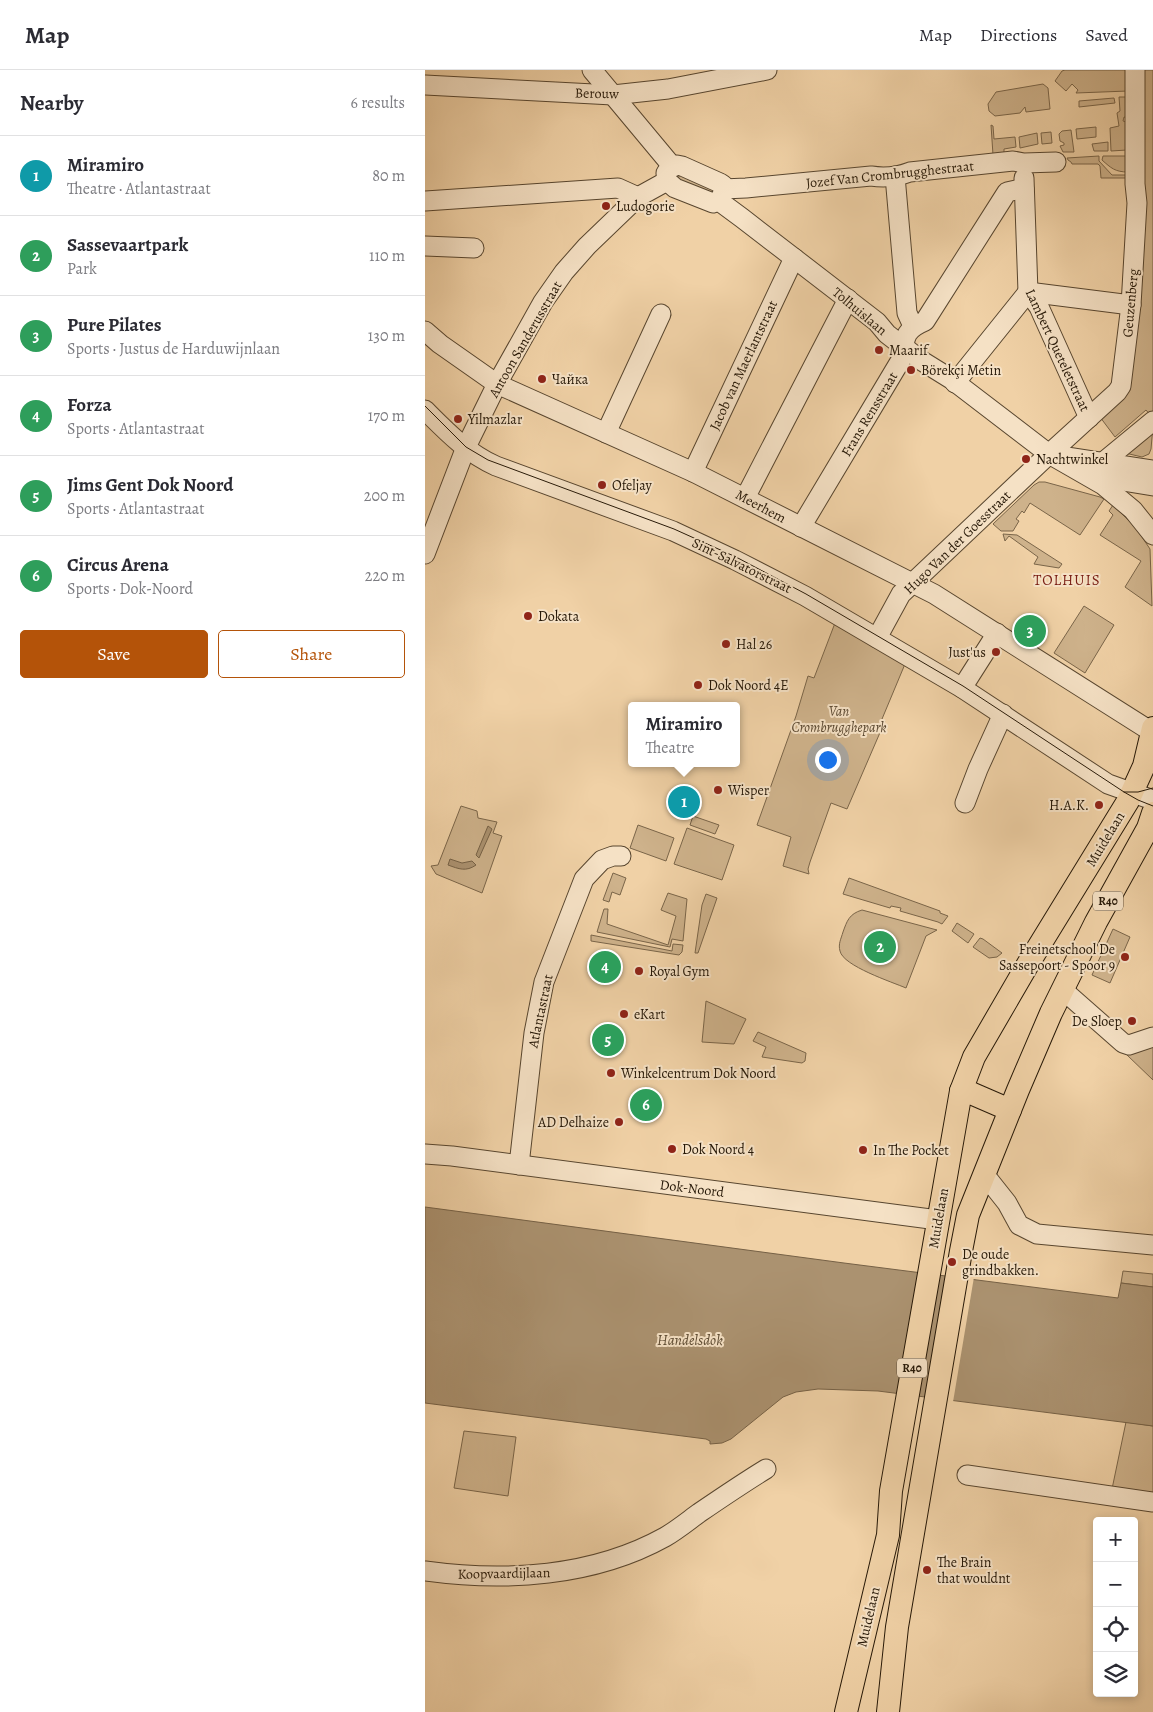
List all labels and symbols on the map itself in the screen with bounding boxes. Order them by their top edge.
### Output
street label: Berouw [575,84,619,103]
street label: Jozef Van Crombrugghestraat [805,156,975,193]
place label: Ludogorie [616,197,675,216]
marker: Ludogorie [600,200,612,212]
street label: Geuzenberg [1118,268,1143,338]
street label: Antoon Sanderusstraat [484,277,567,402]
street label: Tolhuislaan [828,283,891,340]
street label: Lambert Queteletstraat [1021,286,1094,415]
street label: Jacob van Maerlantstraat [705,297,782,433]
place label: Maarif [889,341,930,360]
marker: Maarif [873,344,885,356]
place label: Börekçi Metin [921,361,1001,380]
marker: Börekçi Metin [905,364,917,376]
street label: Frans Rensstraat [837,368,902,460]
place label: Чайка [552,370,589,389]
marker: Чайка [536,373,548,385]
place label: Yilmazlar [467,410,523,429]
marker: Yilmazlar [452,413,464,425]
place label: Nachtwinkel [1036,450,1109,469]
marker: Nachtwinkel [1020,453,1032,465]
place label: Ofeljay [612,476,653,495]
marker: Ofeljay [596,479,608,491]
street label: Meerhem [732,485,790,528]
street label: Hugo Van der Goesstraat [900,486,1015,599]
street label: Sint-Salvatorstraat [689,533,795,598]
district label: TOLHUIS [1033,570,1101,590]
place label: Dokata [538,607,580,626]
marker: Dokata [522,610,534,622]
pin: 3 [1014,612,1046,650]
place label: Hal 26 [736,635,772,654]
marker: Hal 26 [720,638,732,650]
place label: Just'us [948,643,986,662]
marker: Just'us [990,646,1002,658]
place label: Dok Noord 4E [708,676,788,695]
marker: Dok Noord 4E [692,679,704,691]
park label: Van Crombrugghepark [791,702,887,737]
your location [815,747,841,773]
place label: Wisper [727,781,770,800]
pin: 1 [668,783,700,821]
marker: Wisper [712,784,724,796]
place label: H.A.K. [1049,796,1089,815]
marker: H.A.K. [1093,799,1105,811]
street label: Muidelaan [1082,808,1129,870]
road number: R40 [1093,891,1123,910]
pin: 2 [864,928,896,966]
place label: Freinetschool De Sassepoort - Spoor 9 [999,940,1115,975]
pin: 4 [589,948,621,986]
marker: Freinetschool De Sassepoort - Spoor 9 [1119,951,1131,963]
place label: Royal Gym [649,962,710,981]
marker: Royal Gym [633,965,645,977]
street label: Atlantastraat [523,972,558,1051]
place label: eKart [634,1005,665,1024]
marker: eKart [618,1008,630,1020]
place label: De Sloep [1072,1012,1122,1031]
marker: De Sloep [1126,1015,1138,1027]
pin: 5 [592,1021,624,1059]
place label: Winkelcentrum Dok Noord [620,1064,777,1083]
marker: Winkelcentrum Dok Noord [605,1067,617,1079]
pin: 6 [630,1086,662,1124]
place label: AD Delhaize [537,1113,609,1132]
marker: AD Delhaize [613,1116,625,1128]
place label: Dok Noord 4 [682,1140,754,1159]
place label: In The Pocket [873,1141,949,1160]
marker: Dok Noord 4 [666,1143,678,1155]
marker: In The Pocket [857,1144,869,1156]
street label: Dok-Noord [659,1175,726,1202]
street label: Muidelaan [924,1186,953,1250]
place label: De oude grindbakken. [962,1245,1039,1280]
marker: De oude grindbakken. [946,1256,958,1268]
water label: Handelsdok [657,1330,723,1350]
road number: R40 [897,1359,927,1378]
place label: The Brain that wouldnt [937,1553,1011,1588]
street label: Koopvaardijlaan [457,1563,551,1584]
marker: The Brain that wouldnt [921,1564,933,1576]
street label: Muidelaan [852,1585,885,1649]

